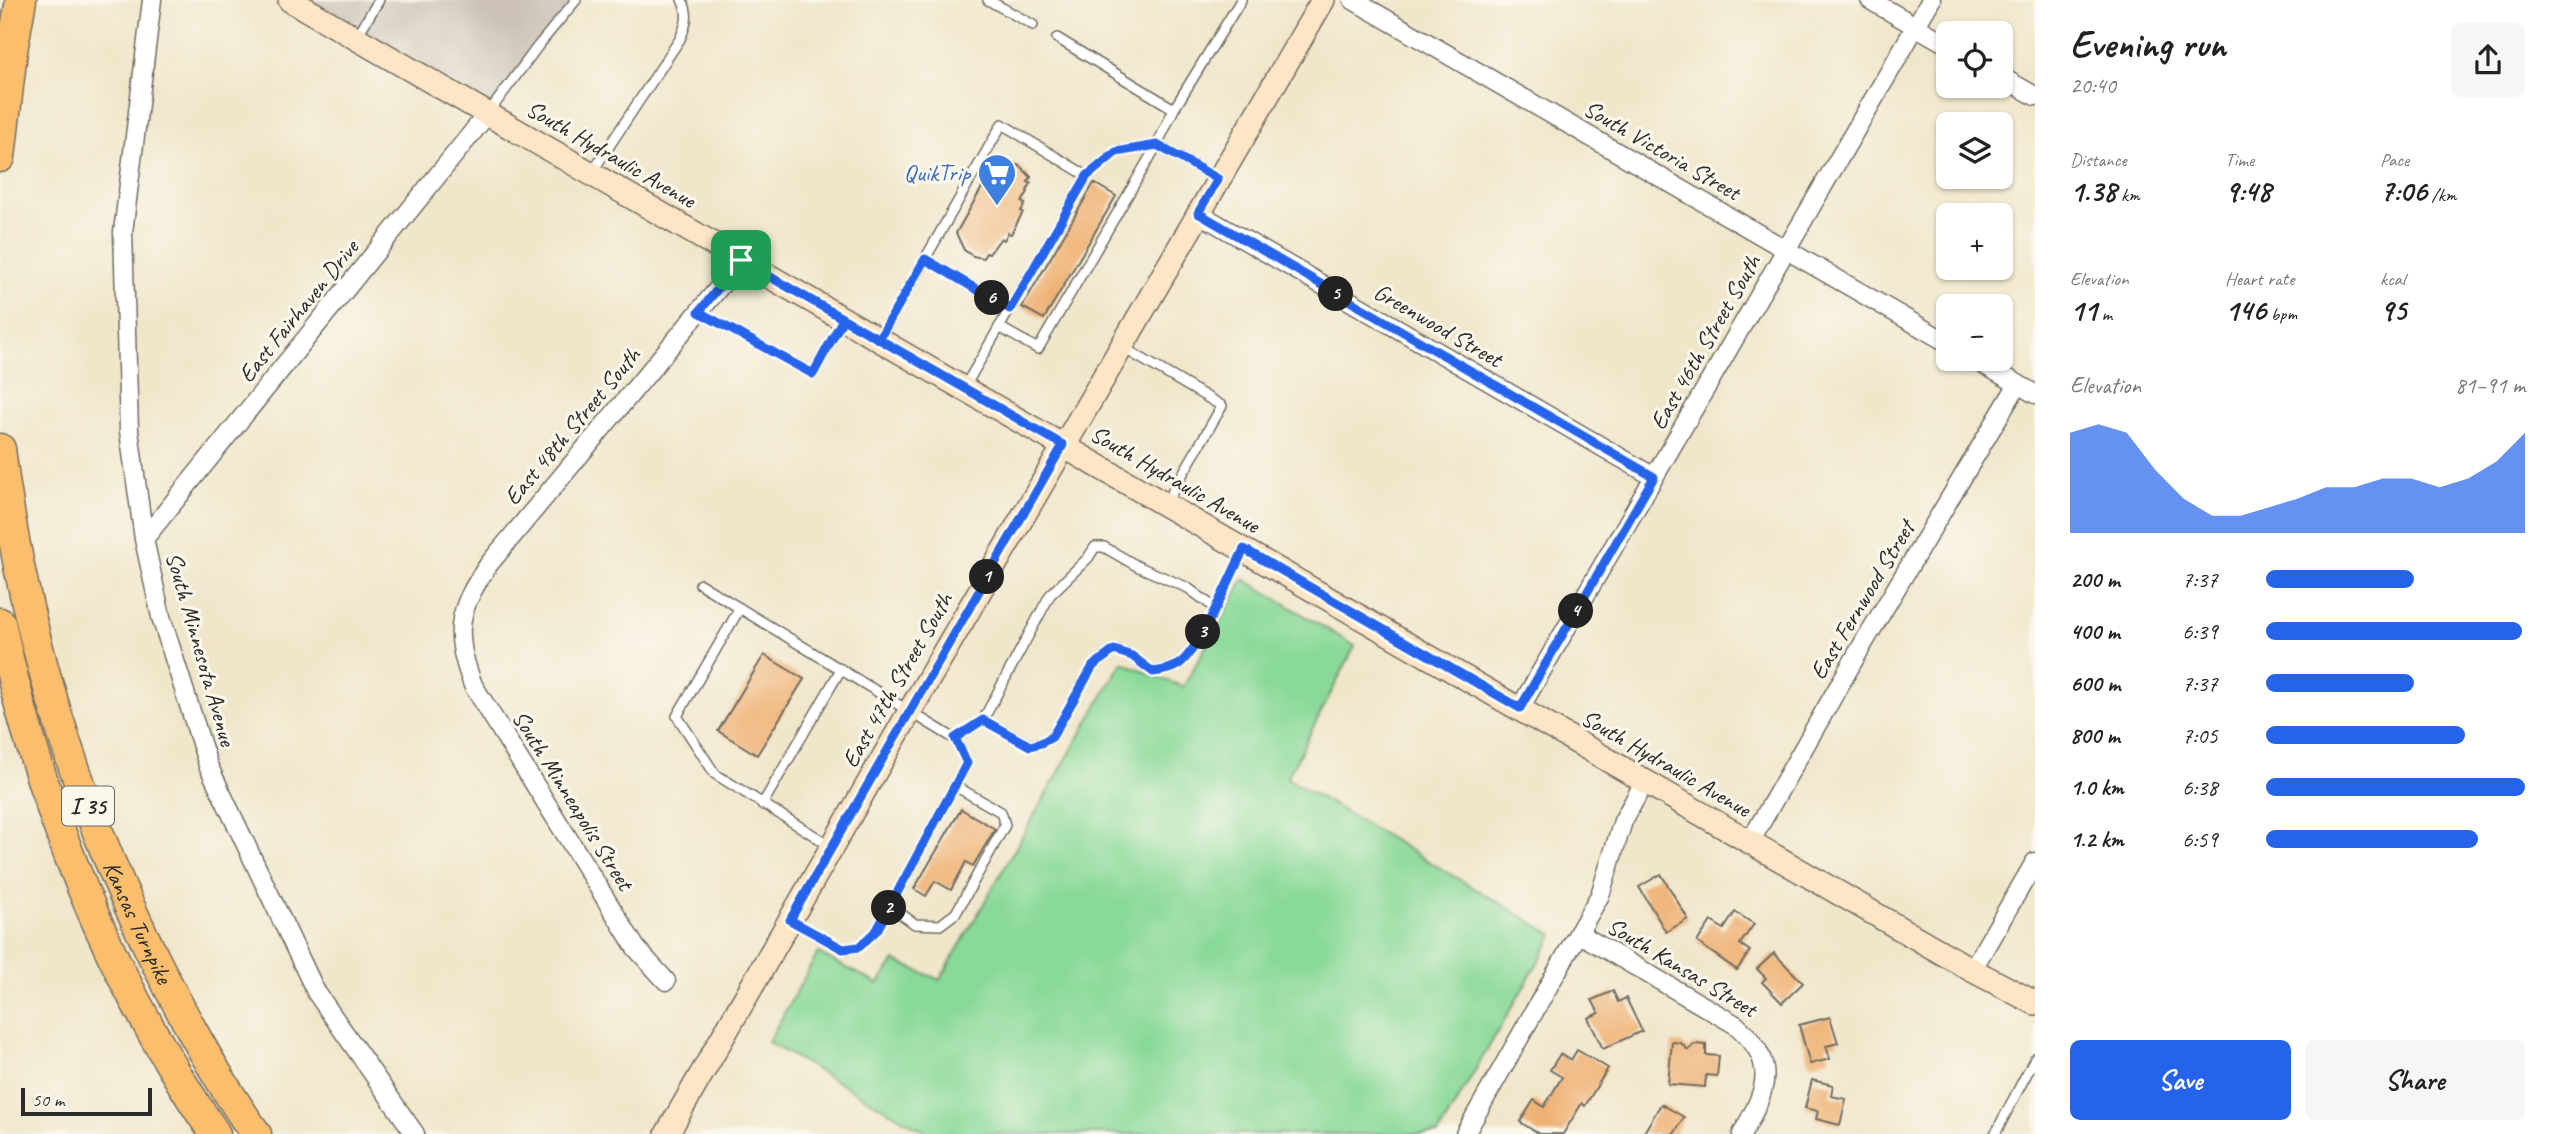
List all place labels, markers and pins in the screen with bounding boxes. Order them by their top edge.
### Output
supermarket icon: QuikTrip [976,152,1018,207]
place label: QuikTrip [904,158,972,188]
pin [711,230,771,290]
pin: 5 [1318,276,1354,312]
pin: 6 [974,280,1010,316]
pin: 1 [970,560,1004,594]
pin: 4 [1558,594,1594,628]
pin: 3 [1186,614,1220,650]
pin: 2 [872,890,906,926]

